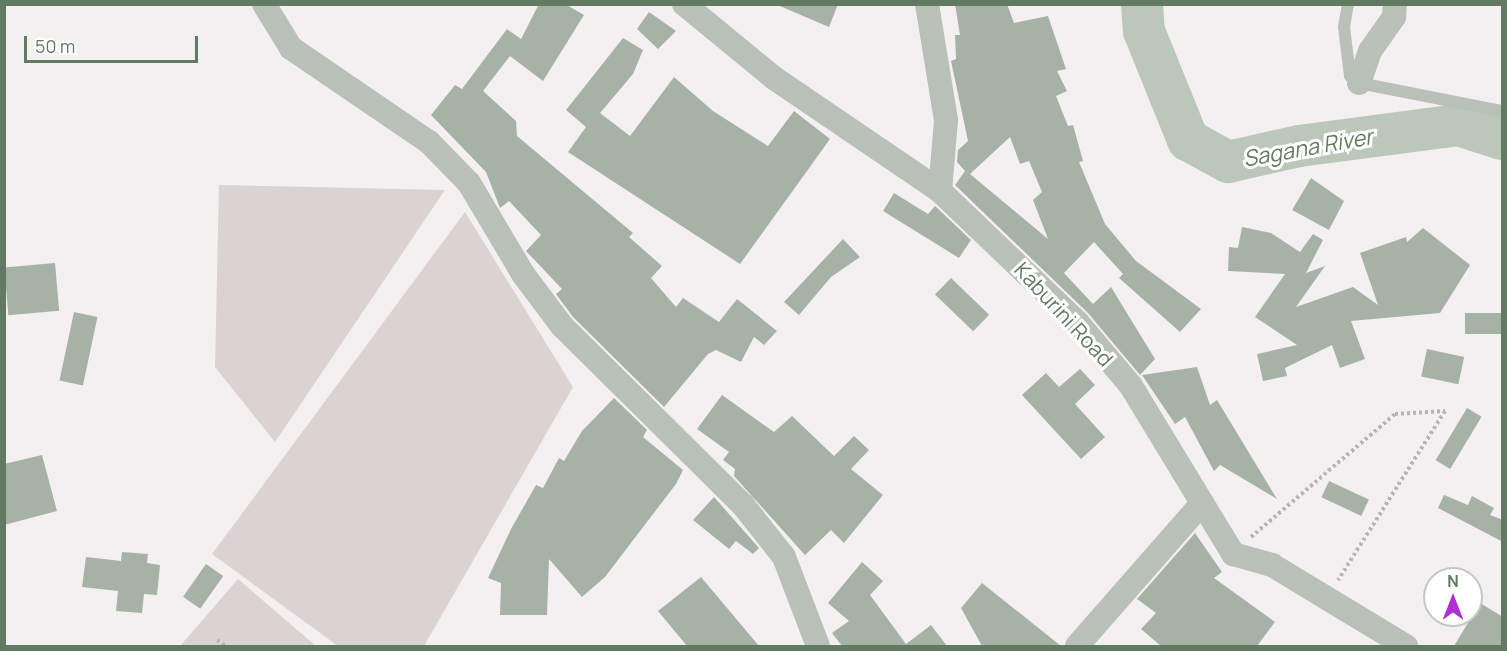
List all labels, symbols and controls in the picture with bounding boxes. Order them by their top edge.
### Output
scale bar [27,24,201,62]
text: 50 m [35,34,75,58]
water label: Sagana River [1241,124,1375,172]
street label: Kaburini Road [1009,257,1119,371]
north arrow [1423,567,1483,627]
text: N [1447,570,1459,592]

